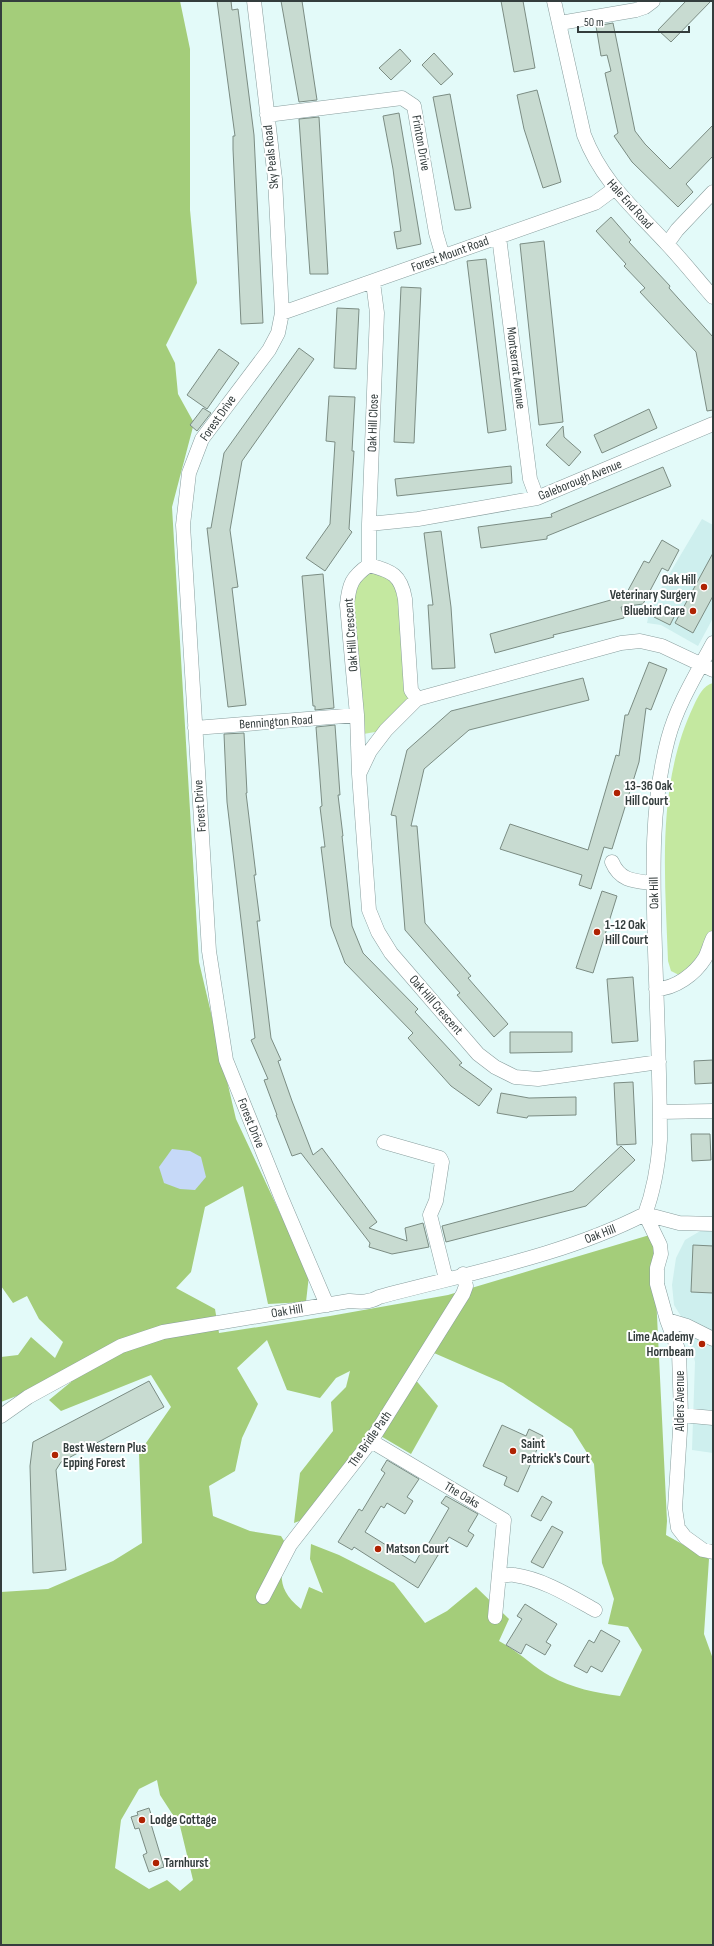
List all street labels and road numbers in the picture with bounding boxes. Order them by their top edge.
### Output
street label: Frinton Drive [408,114,434,172]
street label: Sky Peals Road [260,124,282,190]
street label: Hale End Road [604,176,656,232]
street label: Forest Mount Road [409,233,491,275]
street label: Montserrat Avenue [503,326,529,410]
street label: Forest Drive [196,392,240,444]
street label: Oak Hill Close [364,394,382,452]
street label: Galeborough Avenue [536,456,624,504]
street label: Oak Hill Crescent [340,598,362,672]
street label: Bennington Road [239,711,313,733]
street label: Forest Drive [190,779,210,833]
street label: Oak Hill [646,877,662,909]
street label: Oak Hill Crescent [406,972,466,1038]
street label: Forest Drive [234,1096,268,1150]
street label: Oak Hill [582,1221,618,1247]
street label: Oak Hill [270,1301,304,1321]
street label: Alders Avenue [672,1371,688,1432]
street label: The Bridle Path [345,1408,395,1470]
street label: The Oaks [441,1478,483,1512]

